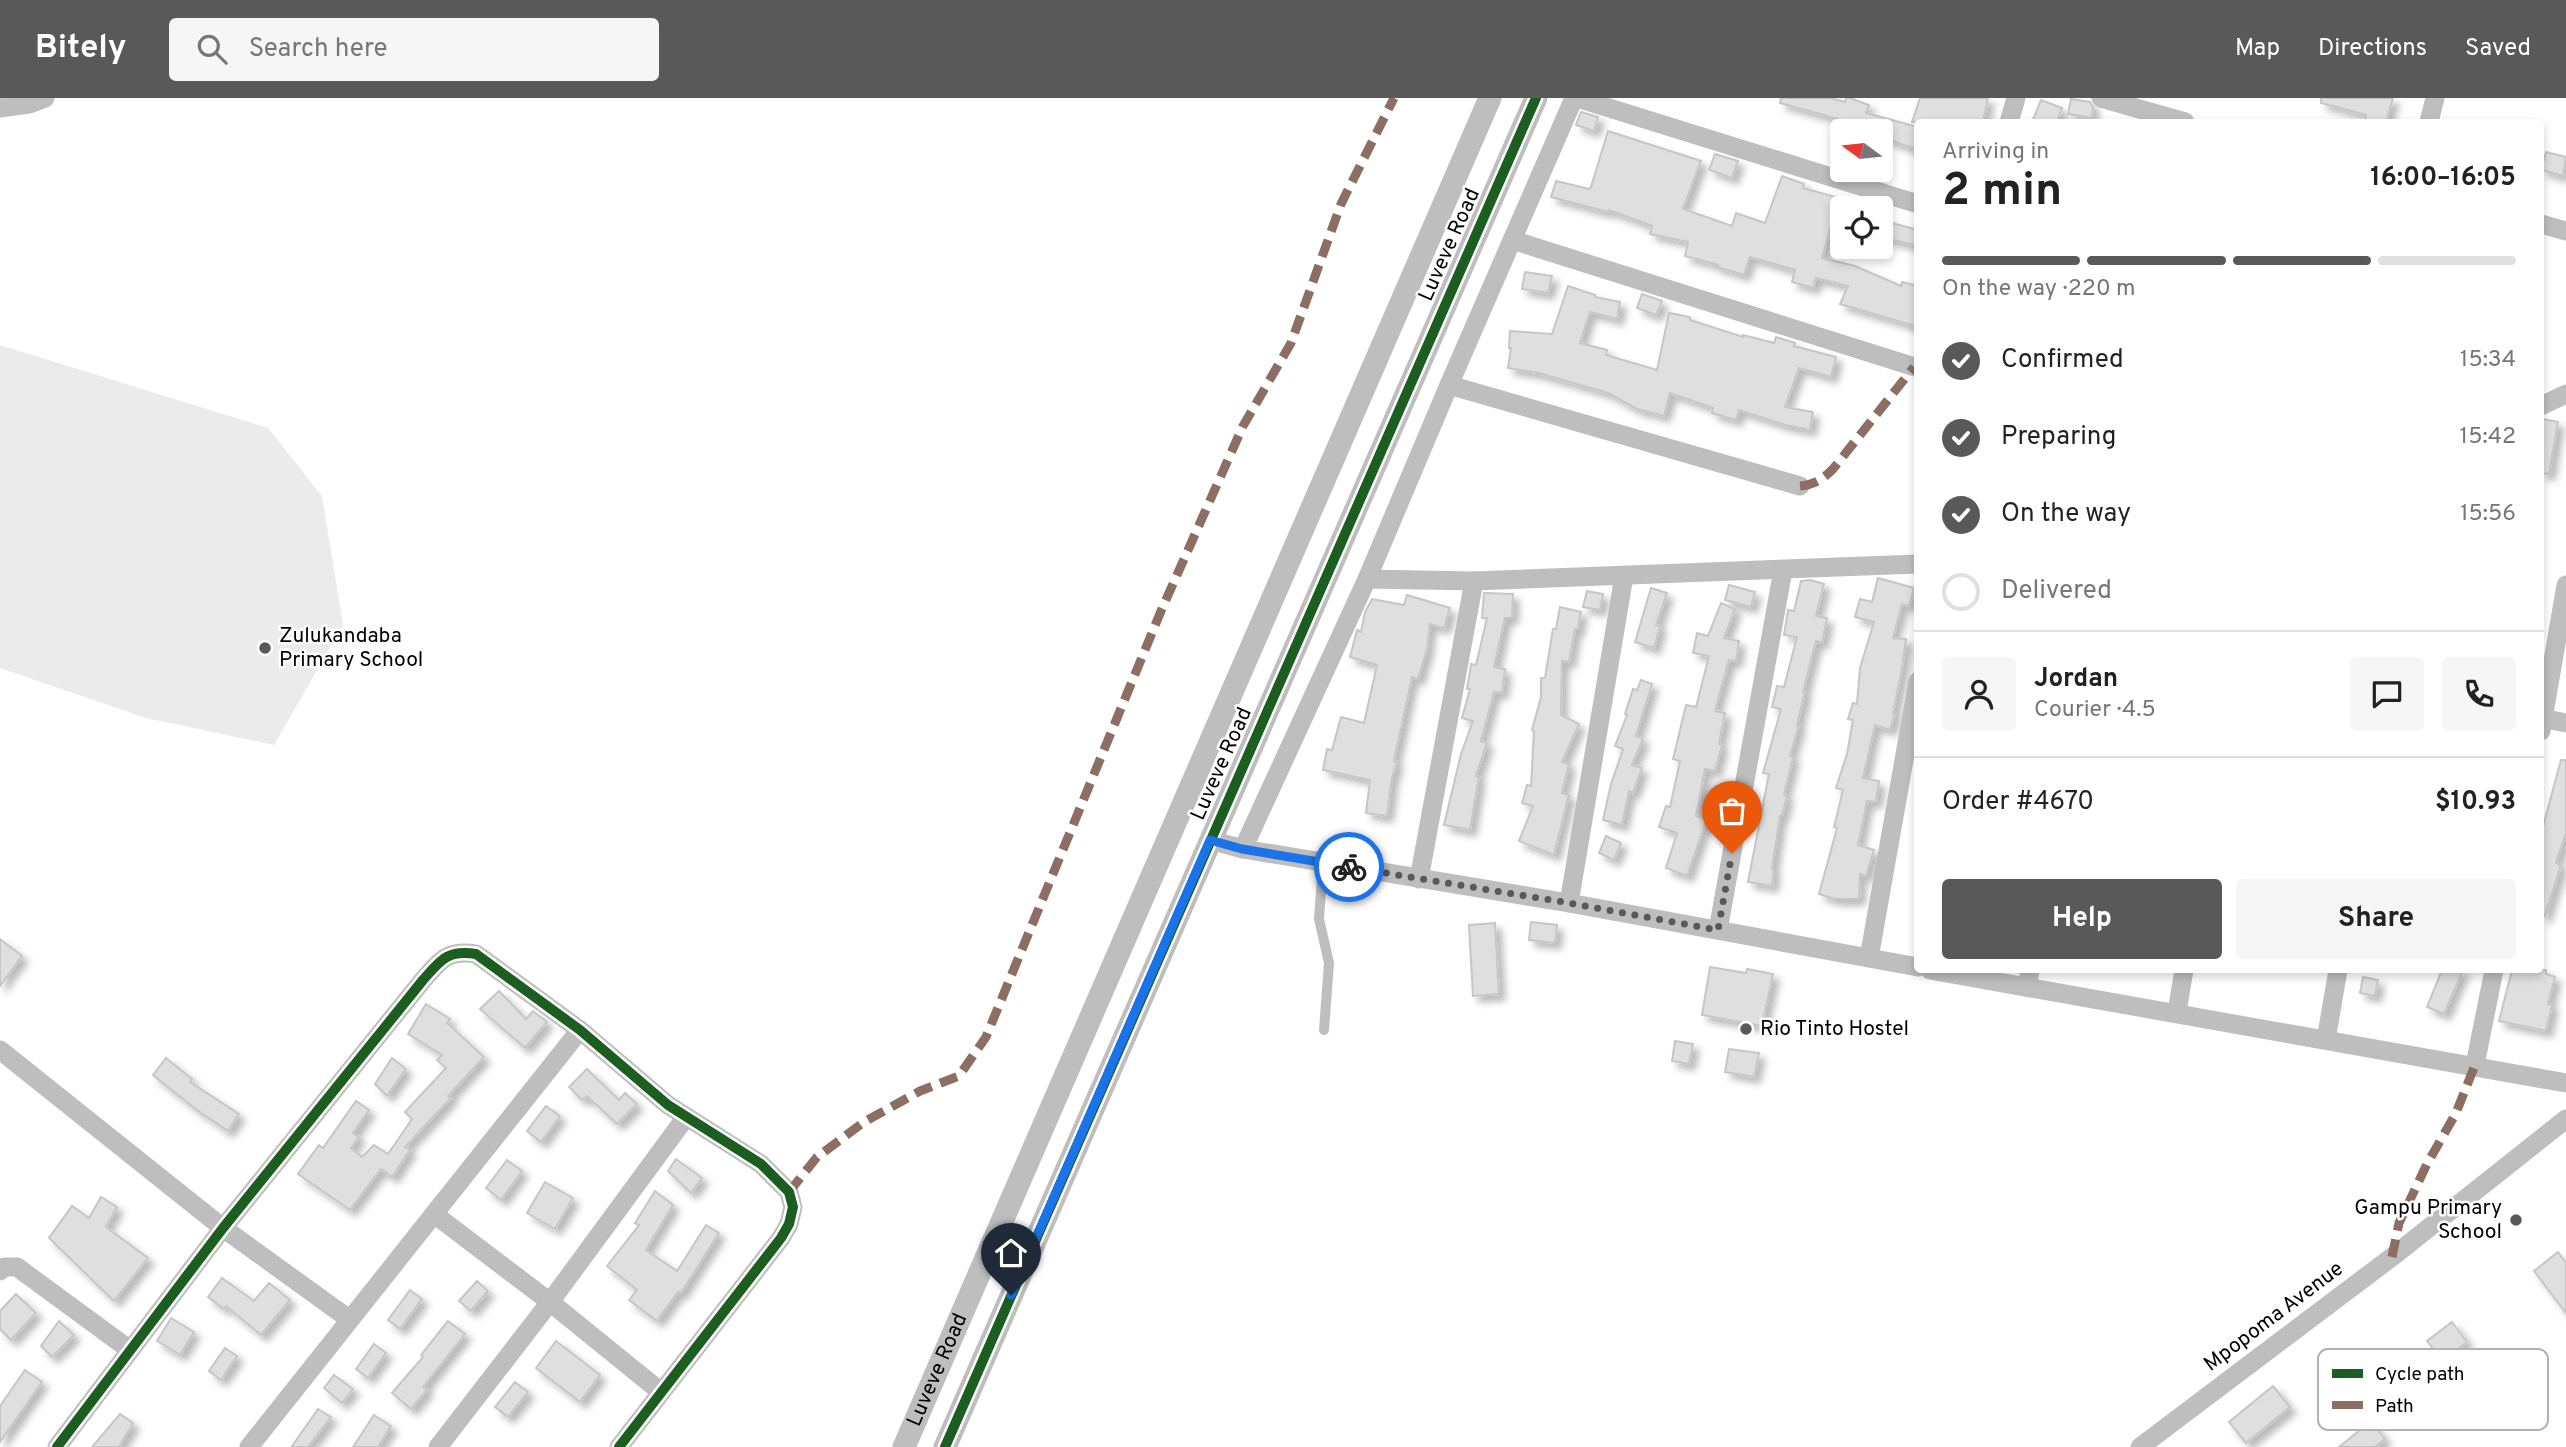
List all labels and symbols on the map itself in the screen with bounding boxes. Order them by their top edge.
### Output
north arrow [1830,119,1894,182]
street label: Luveve Road [1413,184,1487,306]
place label: Zulukandaba Primary School [279,623,423,674]
marker: Zulukandaba Primary School [257,640,273,656]
street label: Luveve Road [1185,703,1259,825]
pin [1702,781,1762,853]
courier [1314,832,1384,902]
place label: Rio Tinto Hostel [1760,1016,1909,1043]
marker: Rio Tinto Hostel [1738,1021,1754,1037]
place label: Gampu Primary School [2354,1195,2502,1246]
marker: Gampu Primary School [2508,1212,2524,1228]
pin [981,1223,1041,1295]
street label: Mpopoma Avenue [2199,1256,2349,1378]
street label: Luveve Road [901,1309,974,1431]
legend [2318,1349,2548,1430]
text: Cycle path [2375,1363,2464,1387]
text: Path [2375,1395,2414,1419]

